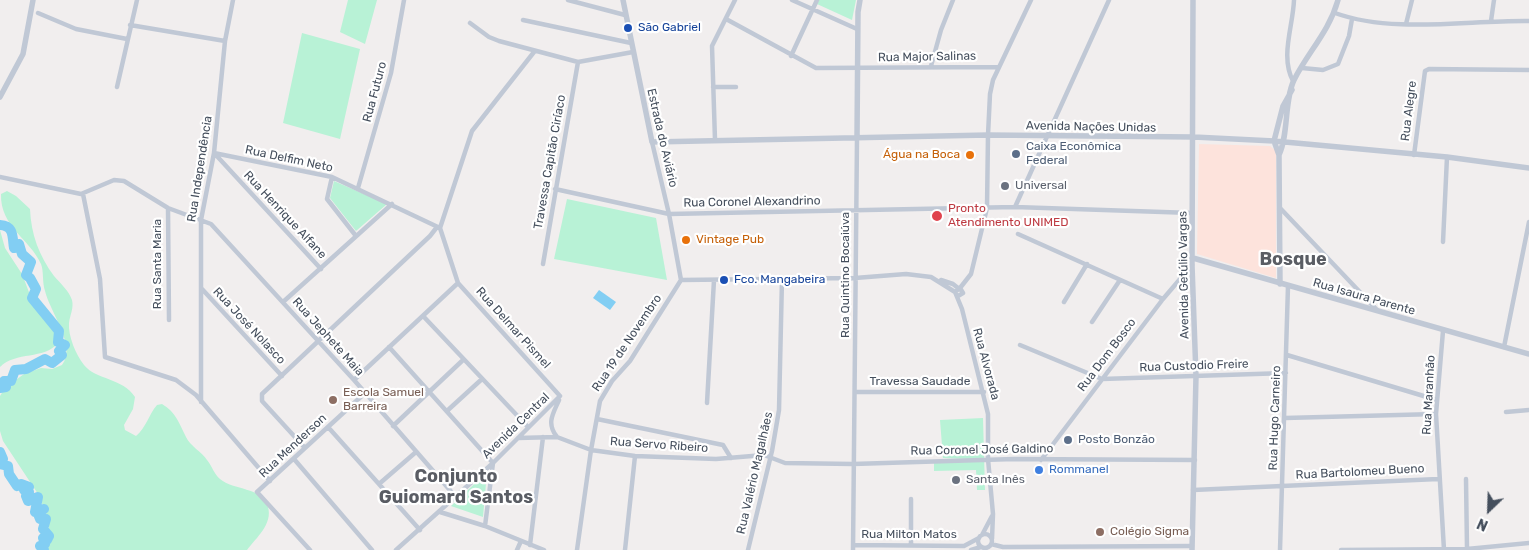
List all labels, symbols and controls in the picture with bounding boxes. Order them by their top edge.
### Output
place label: São Gabriel [638,21,701,35]
marker: São Gabriel [622,22,634,34]
street label: Rua Major Salinas [878,49,976,65]
street label: Rua Futuro [360,60,390,124]
street label: Rua Alegre [1398,80,1420,142]
street label: Estrada do Aviário [644,87,680,189]
street label: Travessa Capitão Ciríaco [531,94,569,230]
street label: Rua Independência [184,115,216,223]
street label: Avenida Nações Unidas [1026,119,1156,135]
place label: Caixa Econômica Federal [1026,140,1121,168]
street label: Rua Delfim Neto [244,143,334,175]
place label: Água na Boca [883,148,960,162]
marker: Caixa Econômica Federal [1010,148,1022,160]
marker: Água na Boca [964,149,976,161]
street label: Rua Henrique Alfane [241,168,329,262]
place label: Universal [1015,179,1067,193]
marker: Universal [999,180,1011,192]
street label: Rua Coronel Alexandrino [683,194,821,210]
place label: Pronto Atendimento UNIMED [948,202,1069,230]
marker: Pronto Atendimento UNIMED [930,209,944,223]
street label: Avenida Getúlio Vargas [1176,211,1192,339]
street label: Rua Quintino Bocaiúva [839,212,853,338]
street label: Rua Santa Maria [151,219,165,309]
place label: Vintage Pub [696,233,764,247]
marker: Vintage Pub [680,234,692,246]
district label: Bosque [1259,249,1327,271]
place label: Fco. Mangabeira [734,273,825,287]
marker: Fco. Mangabeira [718,274,730,286]
street label: Rua Isaura Parente [1311,275,1417,319]
street label: Rua Delmar Pismel [473,284,553,372]
street label: Rua José Nolasco [210,285,288,367]
street label: Rua 19 de Novembro [589,292,665,394]
street label: Rua Jephete Maia [289,295,367,379]
street label: Rua Dom Bosco [1075,316,1139,394]
street label: Rua Alvorada [969,327,1003,401]
street label: Rua Maranhão [1420,355,1438,435]
street label: Rua Custodio Freire [1139,357,1249,375]
street label: Rua Hugo Carneiro [1266,365,1284,471]
street label: Travessa Saudade [870,375,970,389]
place label: Escola Samuel Barreira [343,386,424,414]
street label: Avenida Central [479,390,553,462]
marker: Escola Samuel Barreira [327,394,339,406]
street label: Rua Valério Magalhães [734,410,776,536]
street label: Rua Menderson [256,411,330,481]
place label: Posto Bonzão [1078,433,1155,447]
street label: Rua Servo Ribeiro [609,434,709,456]
marker: Posto Bonzão [1062,434,1074,446]
street label: Rua Coronel José Galdino [910,442,1054,458]
street label: Rua Bartolomeu Bueno [1295,461,1425,483]
place label: Rommanel [1049,463,1109,477]
marker: Rommanel [1033,464,1045,476]
district label: Conjunto Guiomard Santos [379,466,533,508]
place label: Santa Inês [966,473,1025,487]
marker: Santa Inês [950,474,962,486]
north arrow [1464,485,1514,535]
text: N [1475,514,1491,534]
place label: Colégio Sigma [1110,525,1189,539]
marker: Colégio Sigma [1094,526,1106,538]
street label: Rua Milton Matos [861,528,957,542]

